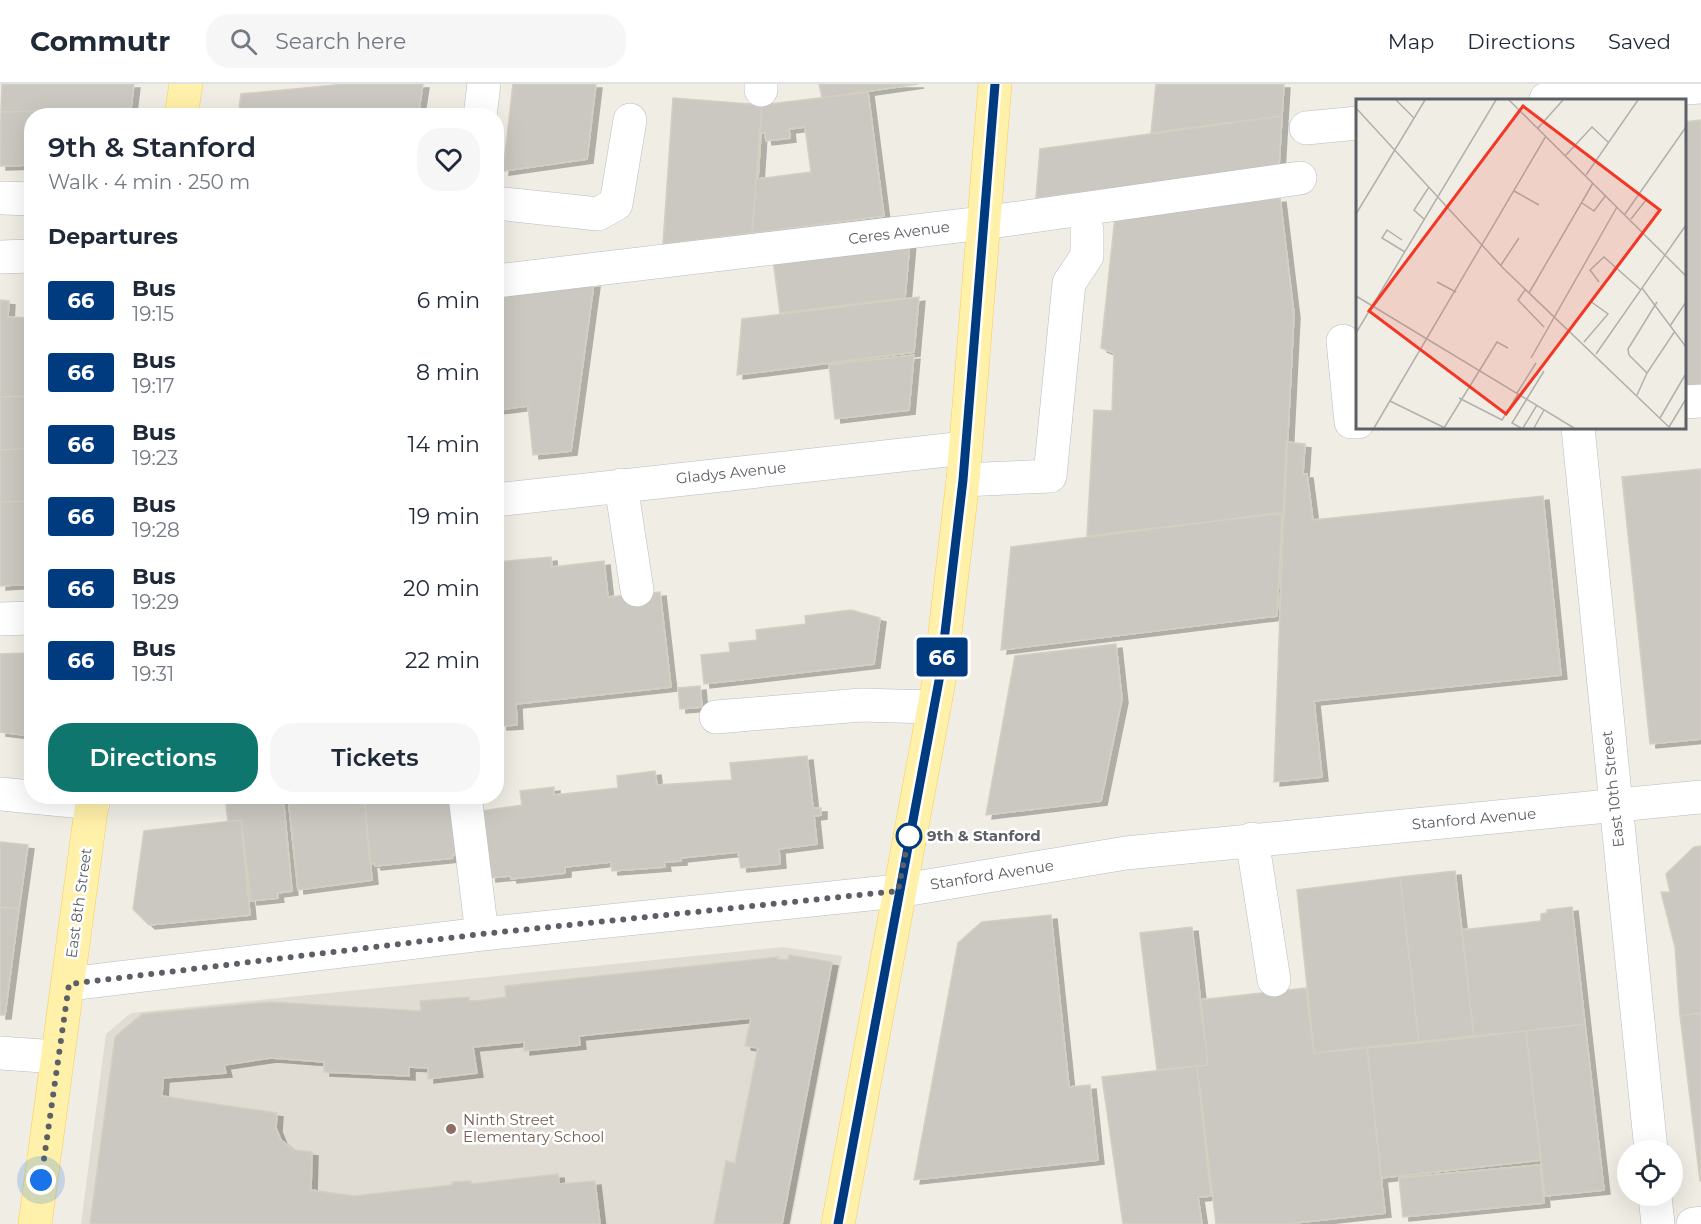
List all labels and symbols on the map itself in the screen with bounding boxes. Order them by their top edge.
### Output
inset map [1356,99,1686,429]
street label: Ceres Avenue [847,217,951,248]
street label: Gladys Avenue [675,457,787,488]
line badge: 66 [915,638,969,676]
street label: East 10th Street [1597,730,1628,848]
street label: Stanford Avenue [1411,804,1537,833]
marker: 9th & Stanford [896,823,922,849]
place label: 9th & Stanford [927,826,1041,845]
street label: East 8th Street [61,847,96,959]
street label: Stanford Avenue [929,855,1055,894]
place label: Ninth Street Elementary School [463,1110,604,1146]
marker: Ninth Street Elementary School [444,1122,458,1136]
your location [26,1165,56,1195]

